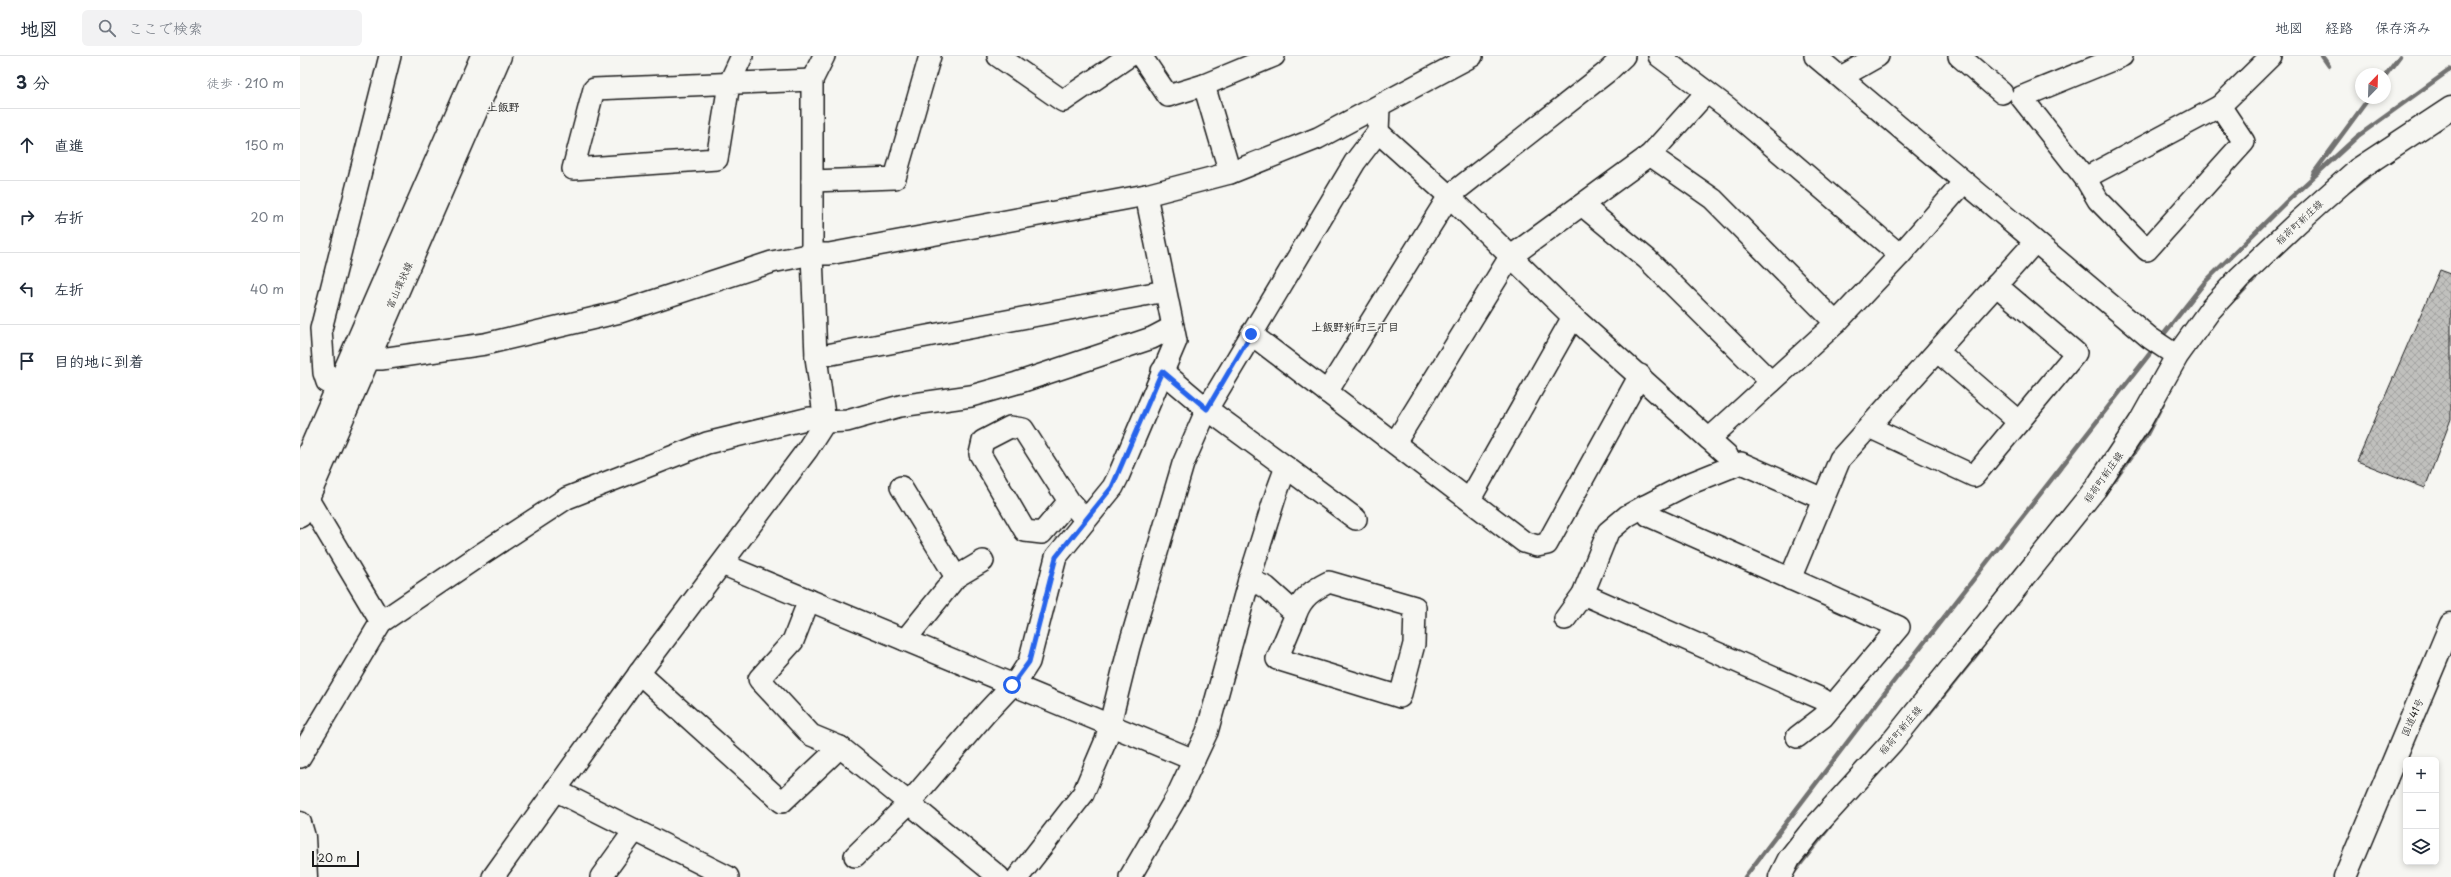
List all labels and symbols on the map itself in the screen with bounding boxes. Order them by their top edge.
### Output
north arrow [2355,68,2391,104]
district label: 上飯野 [487,98,520,115]
street label: 稲荷町新庄線 [2272,196,2326,248]
street label: 富山環状線 [382,259,416,311]
district label: 上飯野新町三丁目 [1311,318,1399,335]
route end [1242,325,1260,343]
street label: 稲荷町新庄線 [2079,448,2126,506]
route start [1003,676,1021,694]
street label: 国道41号 [2397,695,2426,738]
street label: 稲荷町新庄線 [1875,702,1925,757]
scale bar [312,849,359,868]

